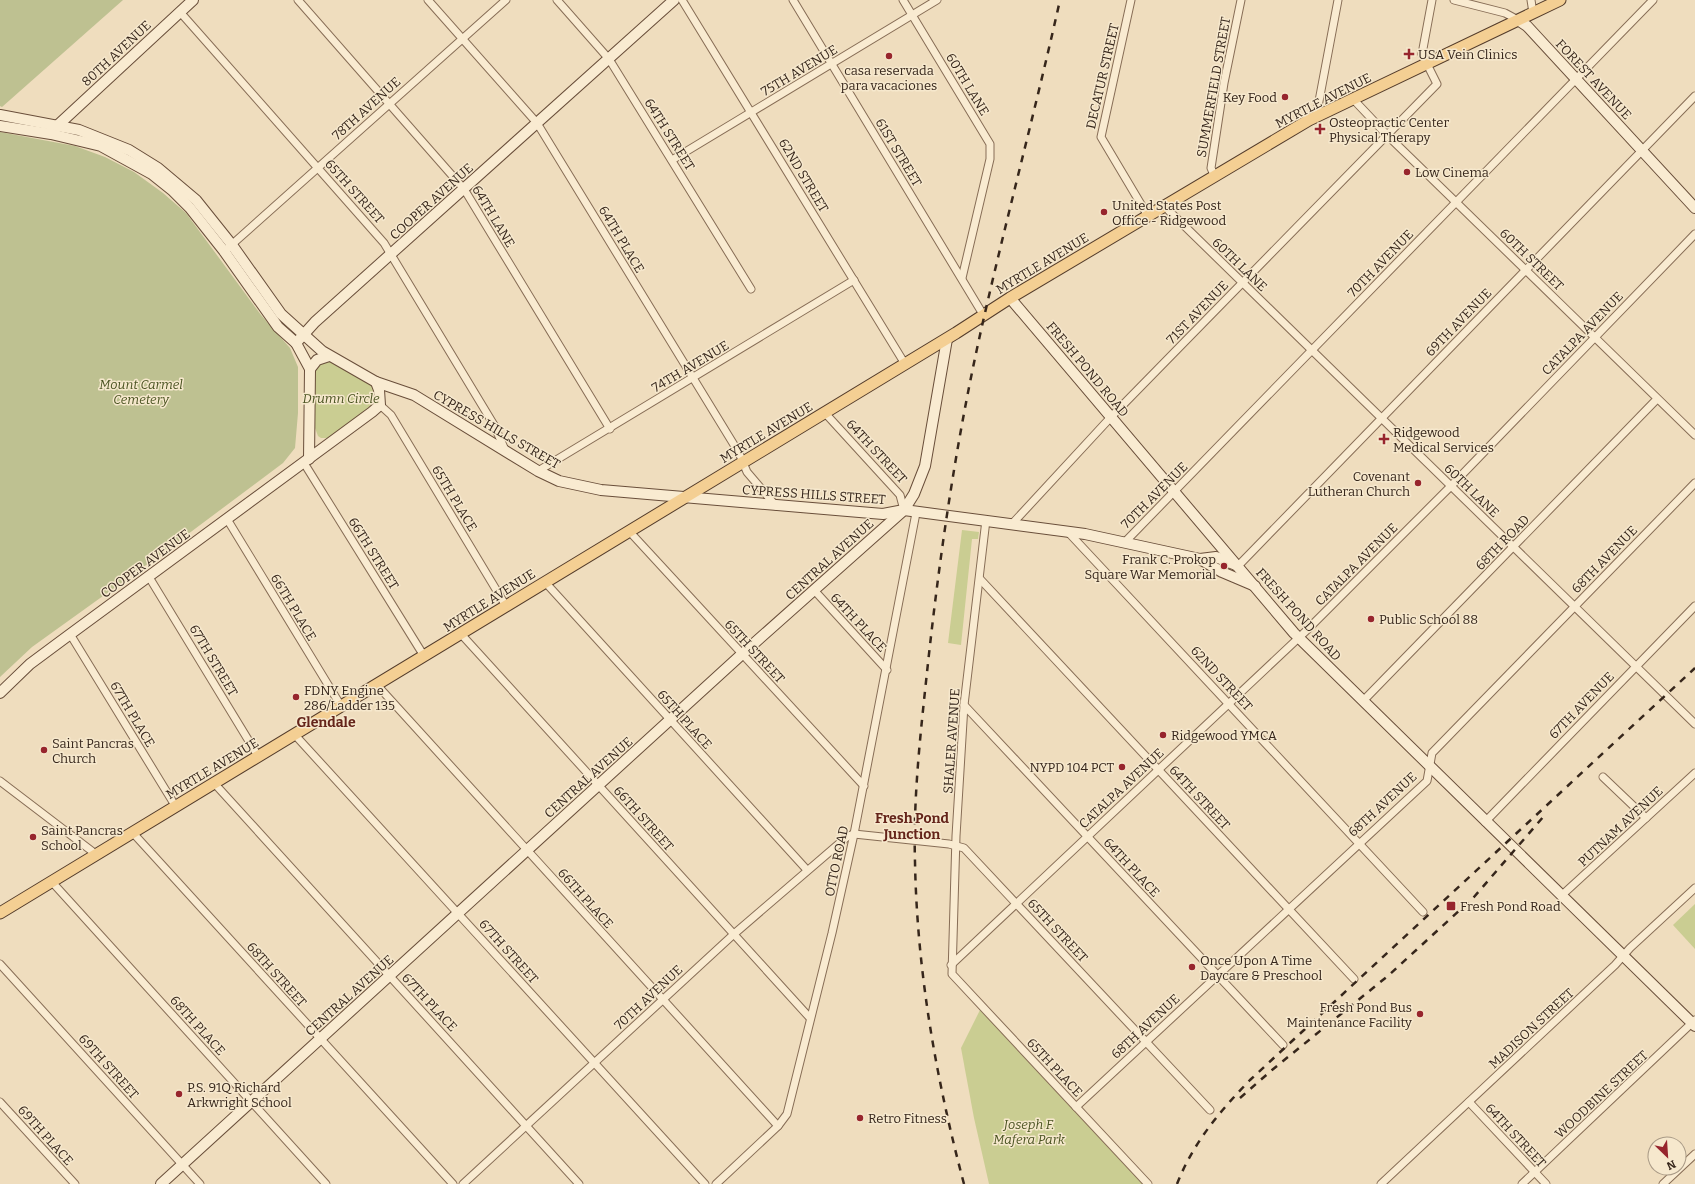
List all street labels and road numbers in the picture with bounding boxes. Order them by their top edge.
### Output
street label: SUMMERFIELD STREET [1194,15,1233,159]
street label: 80TH AVENUE [79,17,154,89]
street label: DECATUR STREET [1083,21,1122,130]
street label: FOREST AVENUE [1553,36,1634,122]
street label: 75TH AVENUE [758,42,840,99]
street label: 60TH LANE [943,50,992,118]
street label: MYRTLE AVENUE [1273,70,1374,131]
street label: 78TH AVENUE [329,74,404,143]
street label: 64TH STREET [641,96,698,173]
street label: 61ST STREET [872,115,925,189]
street label: 62ND STREET [776,136,832,215]
street label: 65TH STREET [322,156,388,227]
street label: COOPER AVENUE [387,160,476,243]
street label: 64TH LANE [469,183,518,250]
street label: 64TH PLACE [596,203,647,275]
street label: 60TH STREET [1497,225,1567,294]
street label: 70TH AVENUE [1345,227,1416,300]
street label: MYRTLE AVENUE [993,230,1091,297]
street label: 60TH LANE [1209,234,1270,294]
street label: 71ST AVENUE [1163,278,1231,347]
street label: 69TH AVENUE [1422,285,1494,359]
street label: CATALPA AVENUE [1539,289,1626,378]
street label: FRESH POND ROAD [1043,319,1132,420]
street label: 74TH AVENUE [649,338,731,395]
street label: CYPRESS HILLS STREET [431,387,563,472]
street label: MYRTLE AVENUE [717,399,815,466]
street label: 64TH STREET [843,416,910,487]
street label: 70TH AVENUE [1118,459,1191,532]
street label: 60TH LANE [1441,460,1502,520]
street label: 65TH PLACE [429,463,480,534]
street label: CYPRESS HILLS STREET [742,482,887,507]
street label: 68TH ROAD [1472,512,1532,573]
street label: 66TH STREET [345,515,402,592]
street label: CENTRAL AVENUE [782,516,877,603]
street label: CATALPA AVENUE [1312,520,1401,609]
street label: 68TH AVENUE [1568,523,1640,596]
street label: COOPER AVENUE [98,526,193,601]
street label: FRESH POND ROAD [1253,565,1344,664]
street label: MYRTLE AVENUE [441,566,538,635]
street label: 66TH PLACE [268,571,319,643]
street label: 64TH PLACE [827,590,890,655]
street label: 65TH STREET [722,617,788,686]
street label: 67TH STREET [186,622,241,699]
street label: 62ND STREET [1188,643,1256,714]
street label: 67TH AVENUE [1546,669,1617,742]
street label: 67TH PLACE [107,679,158,750]
street label: 65TH PLACE [654,687,715,752]
street label: SHALER AVENUE [940,688,963,794]
street label: CENTRAL AVENUE [541,734,636,821]
street label: MYRTLE AVENUE [163,735,261,802]
street label: CATALPA AVENUE [1076,745,1167,831]
street label: 64TH STREET [1166,762,1233,833]
street label: 68TH AVENUE [1345,769,1420,840]
street label: 66TH STREET [611,783,677,854]
street label: PUTNAM AVENUE [1575,783,1666,869]
street label: OTTO ROAD [822,824,851,898]
street label: 64TH PLACE [1100,835,1163,900]
street label: 66TH PLACE [555,865,616,931]
street label: 65TH STREET [1025,896,1091,965]
street label: 67TH STREET [476,916,541,987]
street label: 68TH STREET [244,939,310,1010]
street label: CENTRAL AVENUE [302,952,397,1039]
street label: 70TH AVENUE [611,962,685,1033]
street label: 67TH PLACE [399,970,460,1035]
street label: MADISON STREET [1486,985,1577,1072]
street label: 68TH AVENUE [1108,991,1183,1062]
street label: 68TH PLACE [167,992,228,1058]
street label: 69TH STREET [76,1031,142,1102]
street label: 65TH PLACE [1024,1035,1085,1100]
street label: WOODBINE STREET [1552,1047,1651,1141]
street label: 64TH STREET [1482,1100,1549,1171]
street label: 69TH PLACE [15,1102,76,1168]

